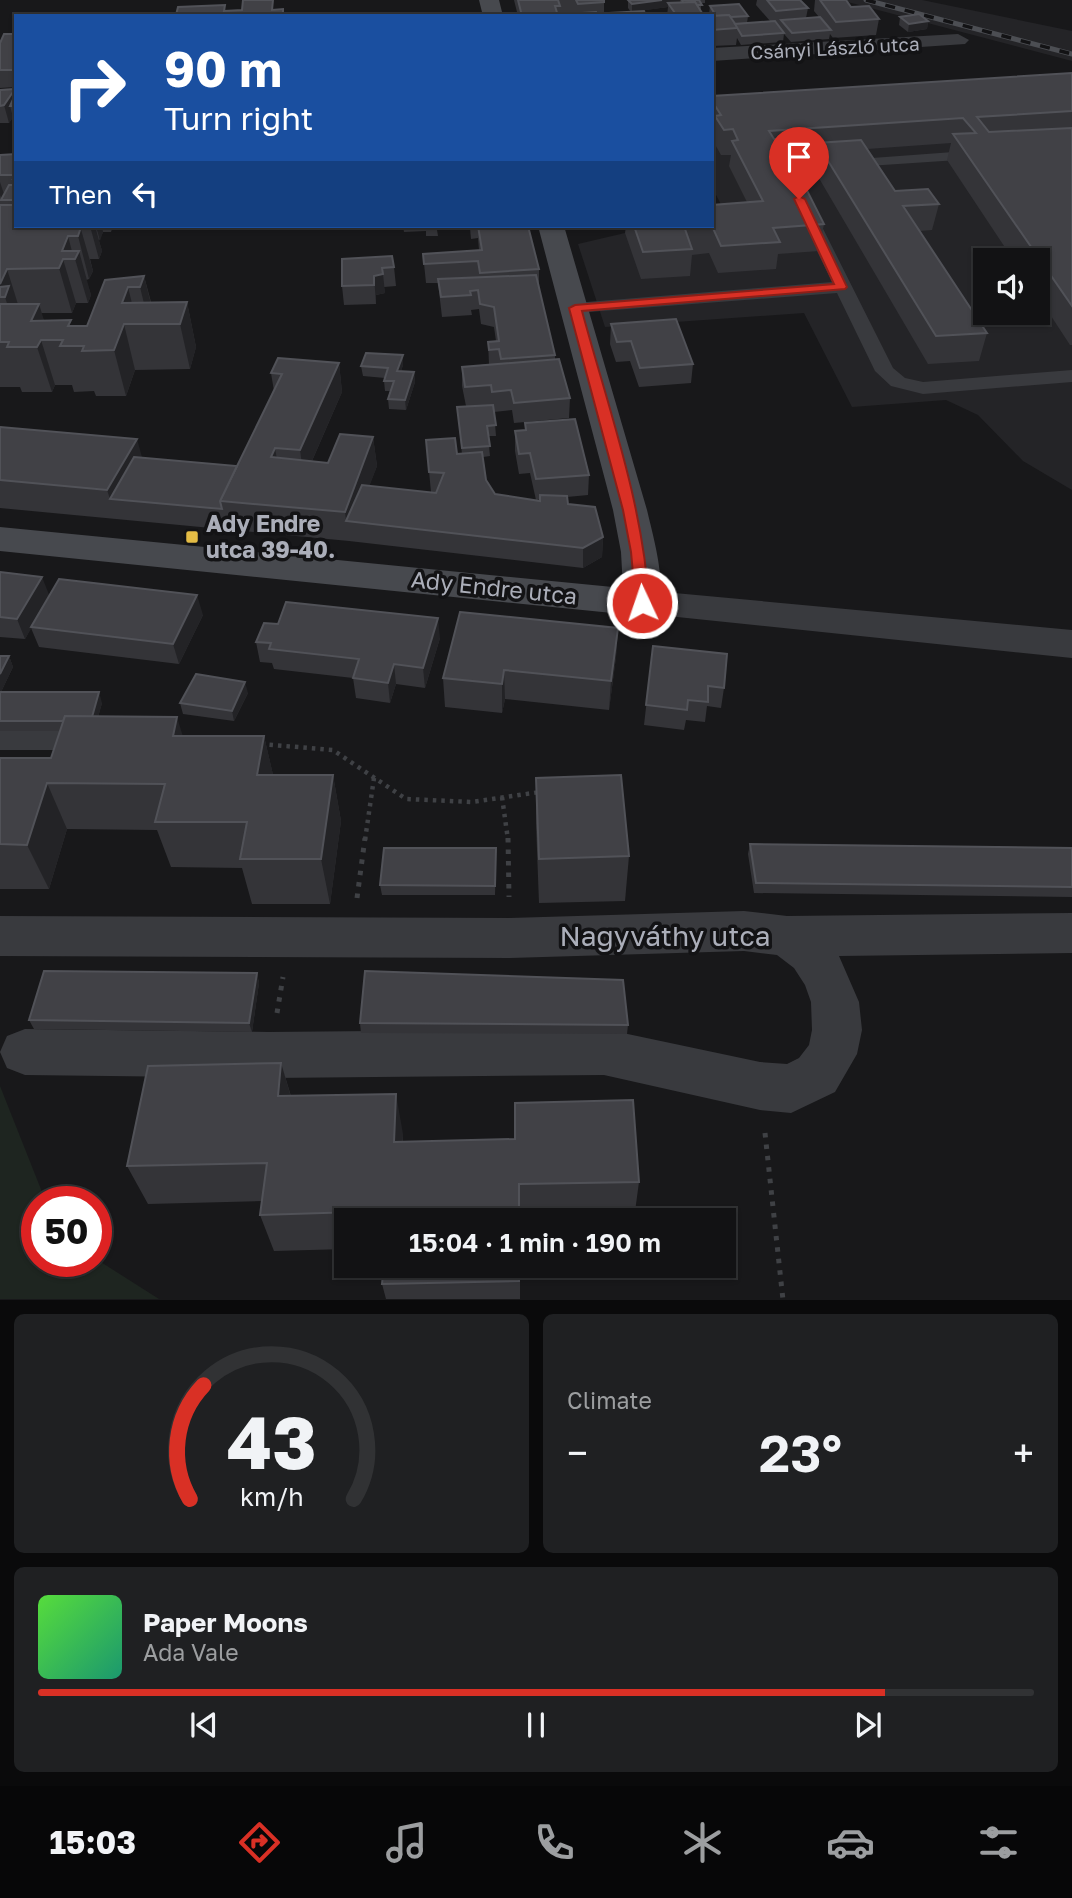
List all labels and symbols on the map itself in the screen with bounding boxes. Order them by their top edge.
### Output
street label: Csányi László utca [750,32,920,63]
pin [769,127,829,199]
place label: Ady Endre utca 39-40. [206,509,335,563]
marker: Ady Endre utca 39-40. [184,529,200,545]
street label: Ady Endre utca [410,564,578,610]
position arrow [605,566,679,640]
street label: Nagyváthy utca [560,919,770,952]
speed limit sign: 50 [21,1186,112,1277]

